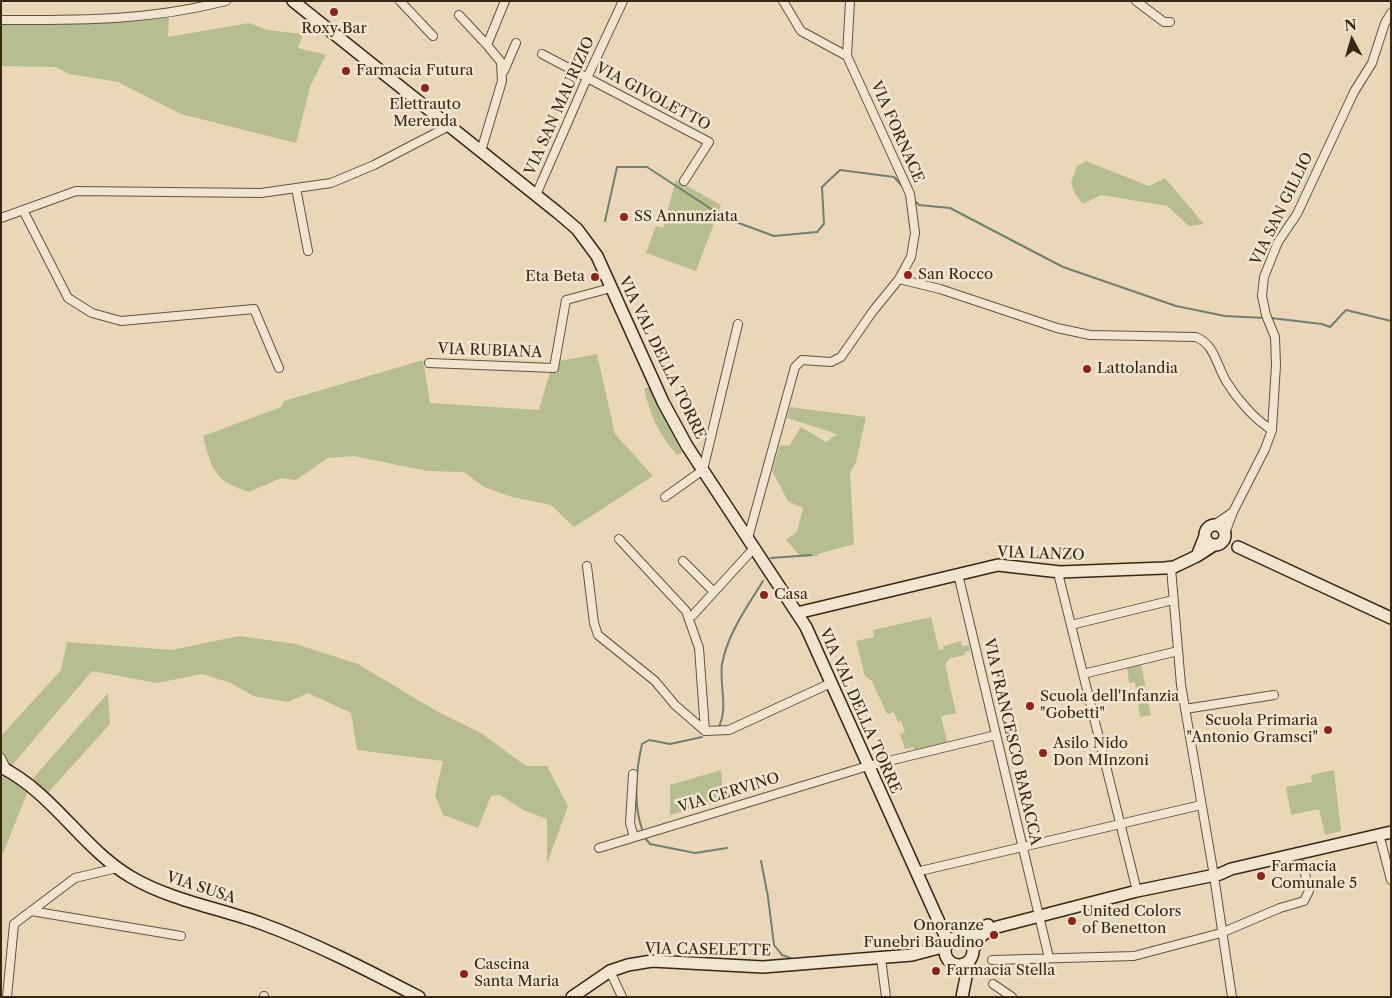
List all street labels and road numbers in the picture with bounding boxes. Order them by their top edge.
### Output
street label: VIA SAN MAURIZIO [521,34,599,178]
street label: VIA GIVOLETTO [593,59,713,135]
street label: VIA FORNACE [867,78,927,186]
street label: VIA SAN GILLIO [1247,150,1317,268]
street label: VIA VAL DELLA TORRE [615,274,709,442]
street label: VIA RUBIANA [437,340,543,362]
street label: VIA LANZO [997,543,1085,565]
street label: VIA VAL DELLA TORRE [815,626,905,796]
street label: VIA FRANCESCO BARACCA [979,637,1045,847]
street label: VIA CERVINO [676,769,782,817]
street label: VIA SUSA [164,868,238,908]
street label: VIA CASELETTE [645,940,771,960]

